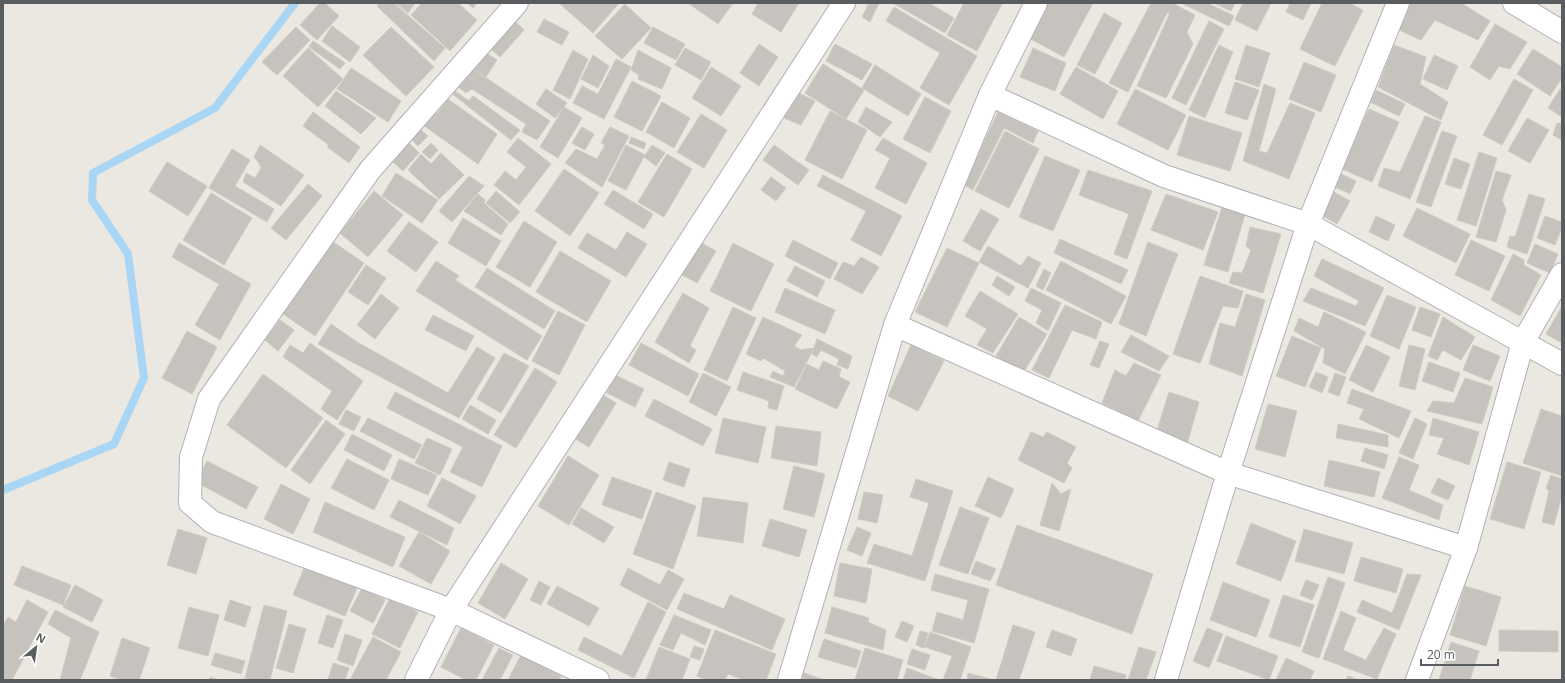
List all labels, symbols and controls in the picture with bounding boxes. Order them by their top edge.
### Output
north arrow [16,627,56,667]
text: N [34,629,49,647]
scale bar [1421,641,1498,667]
text: 20 m [1427,646,1455,663]

